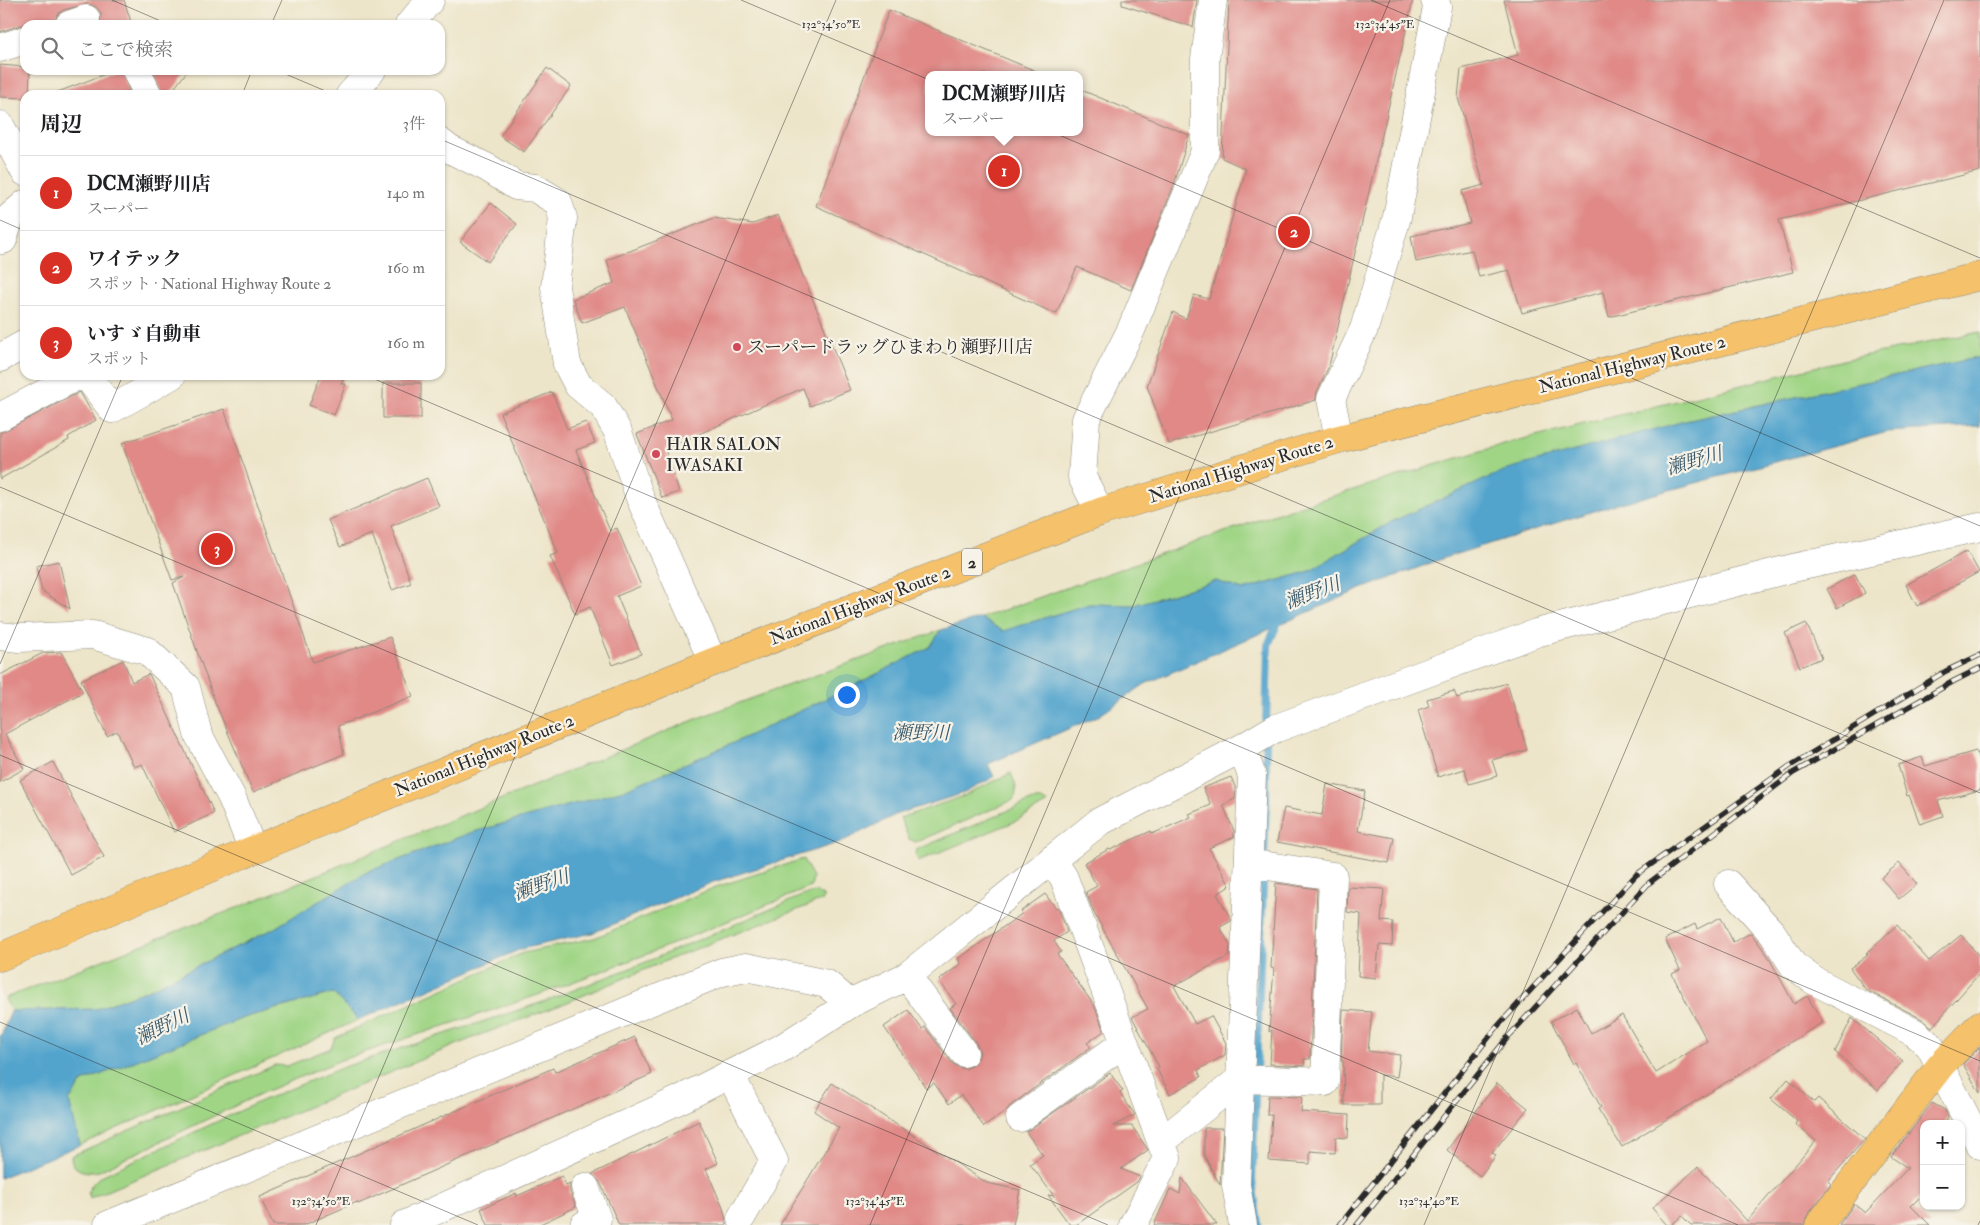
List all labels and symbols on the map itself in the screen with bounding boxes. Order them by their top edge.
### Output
text: 132°34'50"E [802,17,861,32]
text: 132°34'45"E [1356,17,1415,32]
pin: 1 [988,152,1020,190]
pin: 2 [1278,213,1310,251]
street label: National Highway Route 2 [1536,330,1728,399]
place label: スーパードラッグひまわり瀬野川店 [747,336,1033,359]
marker: スーパードラッグひまわり瀬野川店 [731,341,743,353]
street label: National Highway Route 2 [1146,430,1336,509]
place label: HAIR SALON IWASAKI [666,433,781,477]
water label: 瀬野川 [1664,441,1727,480]
marker: HAIR SALON IWASAKI [650,448,662,460]
pin: 3 [201,530,233,568]
road number: 2 [962,548,982,576]
street label: National Highway Route 2 [767,560,954,651]
water label: 瀬野川 [1281,571,1345,614]
your location [834,682,860,708]
street label: National Highway Route 2 [391,709,577,802]
water label: 瀬野川 [892,721,951,745]
water label: 瀬野川 [510,864,574,906]
water label: 瀬野川 [132,1003,195,1050]
text: 132°34'50"E [292,1194,351,1209]
text: 132°34'45"E [846,1194,905,1209]
text: 132°34'40"E [1399,1194,1459,1209]

